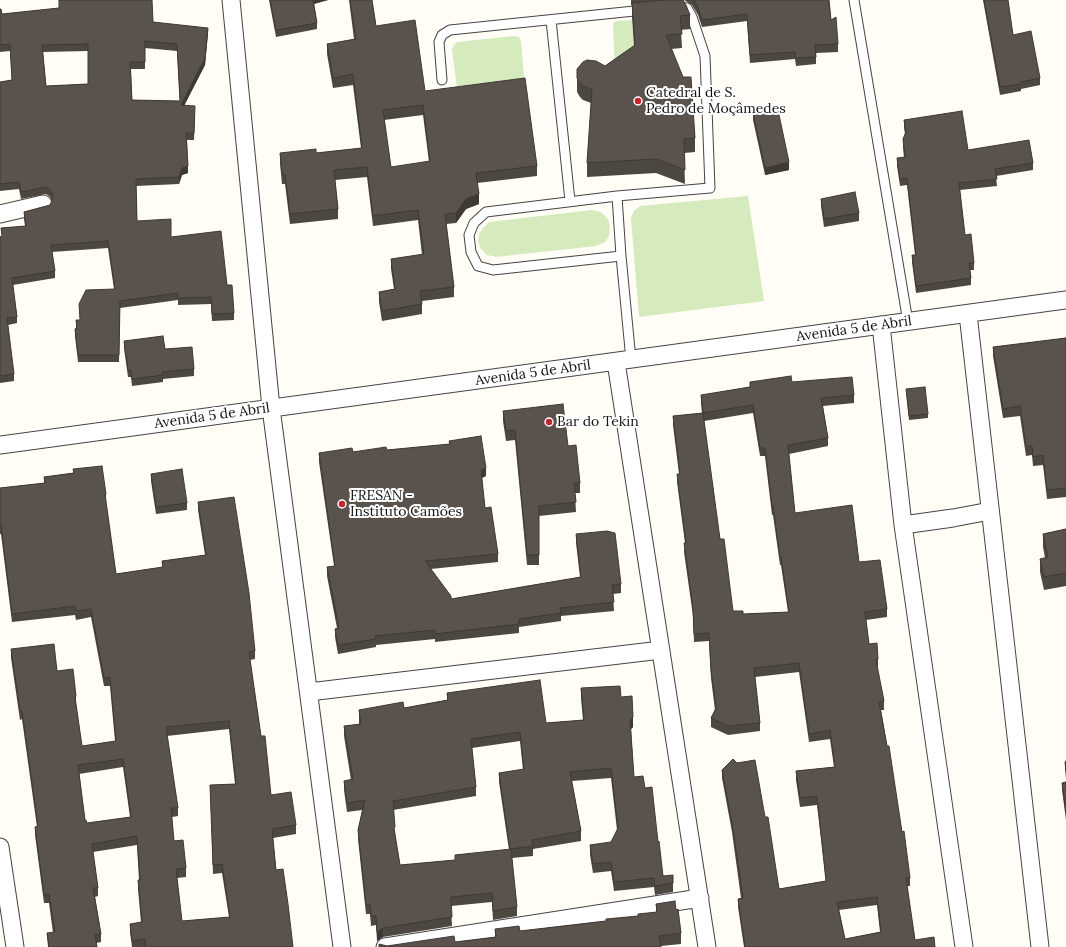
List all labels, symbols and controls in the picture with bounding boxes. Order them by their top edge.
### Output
place label: Catedral de S. Pedro de Moçâmedes [646,85,786,118]
marker: Catedral de S. Pedro de Moçâmedes [633,96,643,106]
street label: Avenida 5 de Abril [795,313,913,345]
street label: Avenida 5 de Abril [474,357,592,389]
street label: Avenida 5 de Abril [153,400,271,432]
place label: Bar do Tekin [557,414,639,430]
marker: Bar do Tekin [544,417,554,427]
place label: FRESAN - Instituto Camões [350,488,462,520]
marker: FRESAN - Instituto Camões [337,499,347,509]

